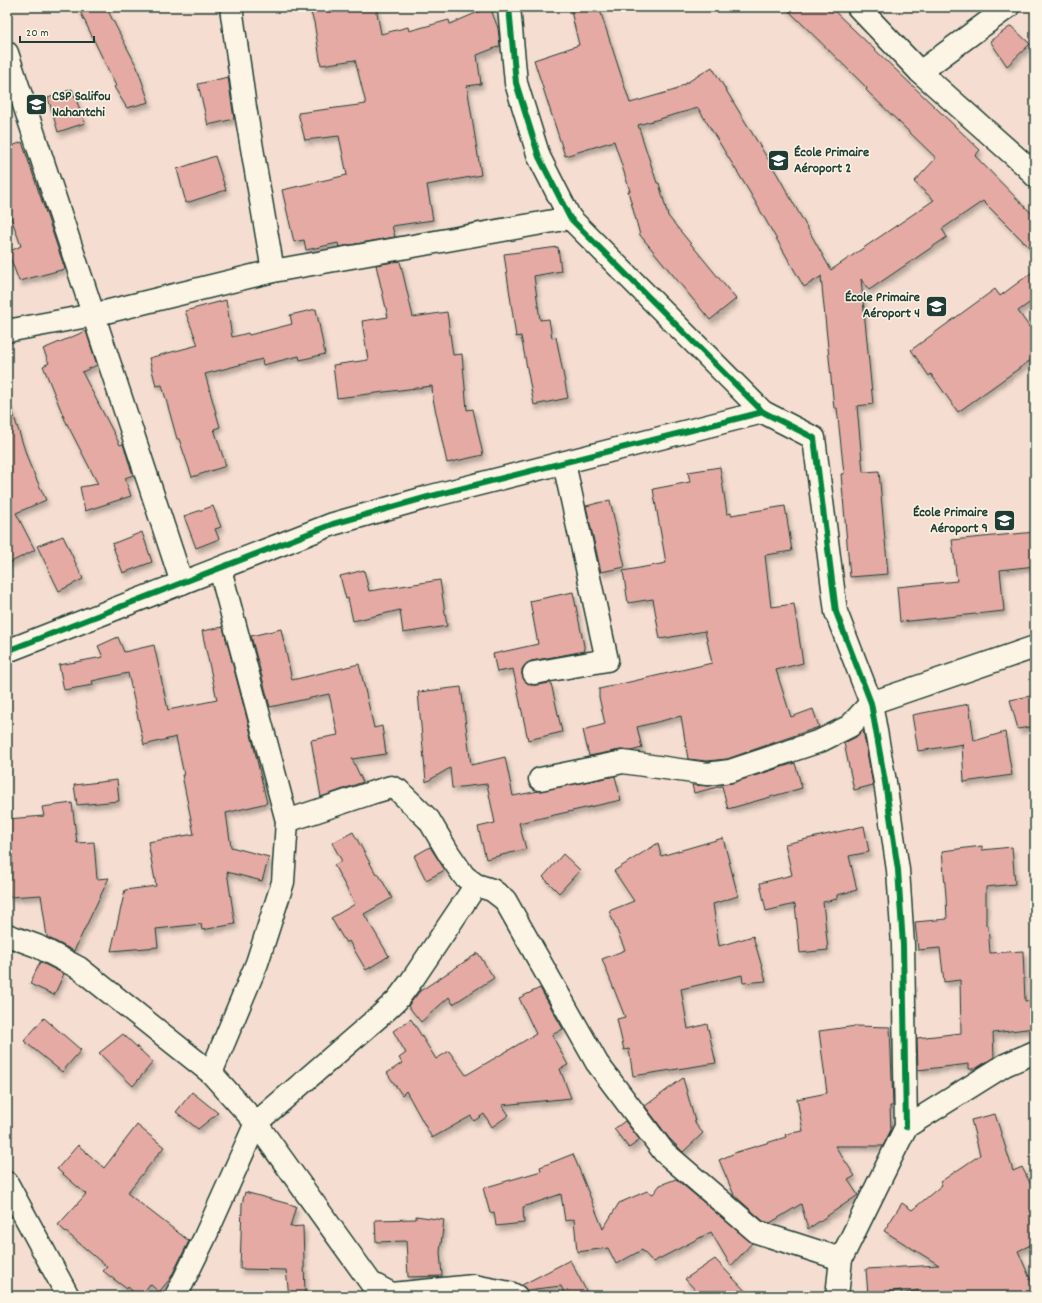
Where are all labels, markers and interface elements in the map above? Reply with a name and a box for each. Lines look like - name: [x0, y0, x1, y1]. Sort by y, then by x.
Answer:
- scale bar: [20, 18, 94, 44]
- text: 20 m: [26, 25, 49, 42]
- place label: CSP Salifou Nahantchi: [52, 87, 110, 123]
- school or university icon: CSP Salifou Nahantchi: [24, 92, 50, 118]
- place label: École Primaire Aéroport 2: [794, 143, 869, 179]
- school or university icon: École Primaire Aéroport 2: [766, 148, 792, 174]
- place label: École Primaire Aéroport 4: [845, 288, 920, 324]
- school or university icon: École Primaire Aéroport 4: [923, 293, 949, 319]
- place label: École Primaire Aéroport 9: [913, 503, 988, 539]
- school or university icon: École Primaire Aéroport 9: [991, 508, 1017, 534]

